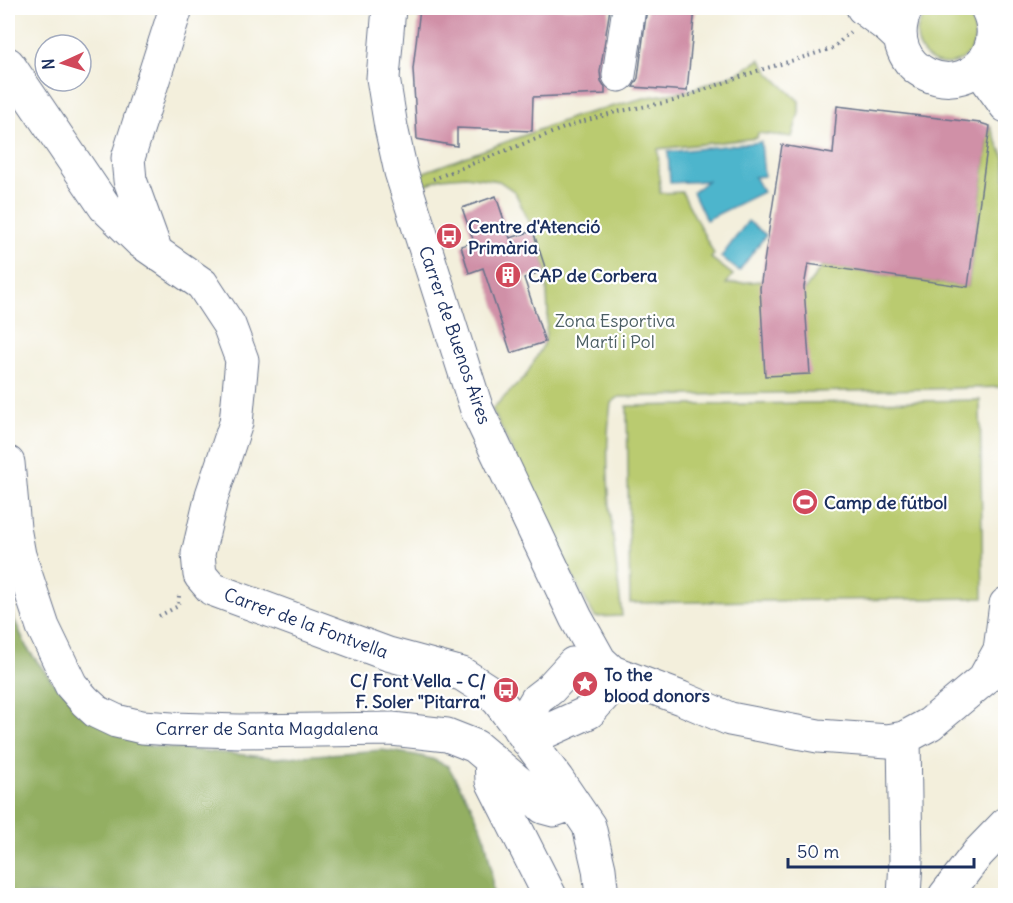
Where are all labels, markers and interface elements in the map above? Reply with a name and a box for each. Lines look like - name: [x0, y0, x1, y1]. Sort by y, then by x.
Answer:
- north arrow: [33, 33, 93, 93]
- text: N: [38, 58, 58, 70]
- place label: Centre d'Atenció Primària: [468, 215, 600, 259]
- bus stop icon: Centre d'Atenció Primària: [434, 221, 464, 251]
- street label: Carrer de Buenos Aires: [414, 243, 496, 427]
- building icon: CAP de Corbera: [493, 260, 523, 290]
- place label: CAP de Corbera: [528, 264, 657, 287]
- park label: Zona Esportiva Martí i Pol: [555, 309, 675, 353]
- sports icon: Camp de fútbol: [790, 487, 820, 517]
- place label: Camp de fútbol: [824, 491, 947, 514]
- street label: Carrer de la Fontvella: [221, 583, 391, 663]
- place label: To the blood donors: [604, 663, 710, 707]
- place label: C/ Font Vella - C/ F. Soler "Pitarra": [350, 669, 486, 713]
- place icon: To the blood donors: [570, 669, 600, 699]
- bus stop icon: C/ Font Vella - C/ F. Soler "Pitarra": [491, 675, 521, 705]
- street label: Carrer de Santa Magdalena: [155, 717, 379, 740]
- scale bar: [788, 831, 974, 869]
- text: 50 m: [797, 840, 839, 863]

